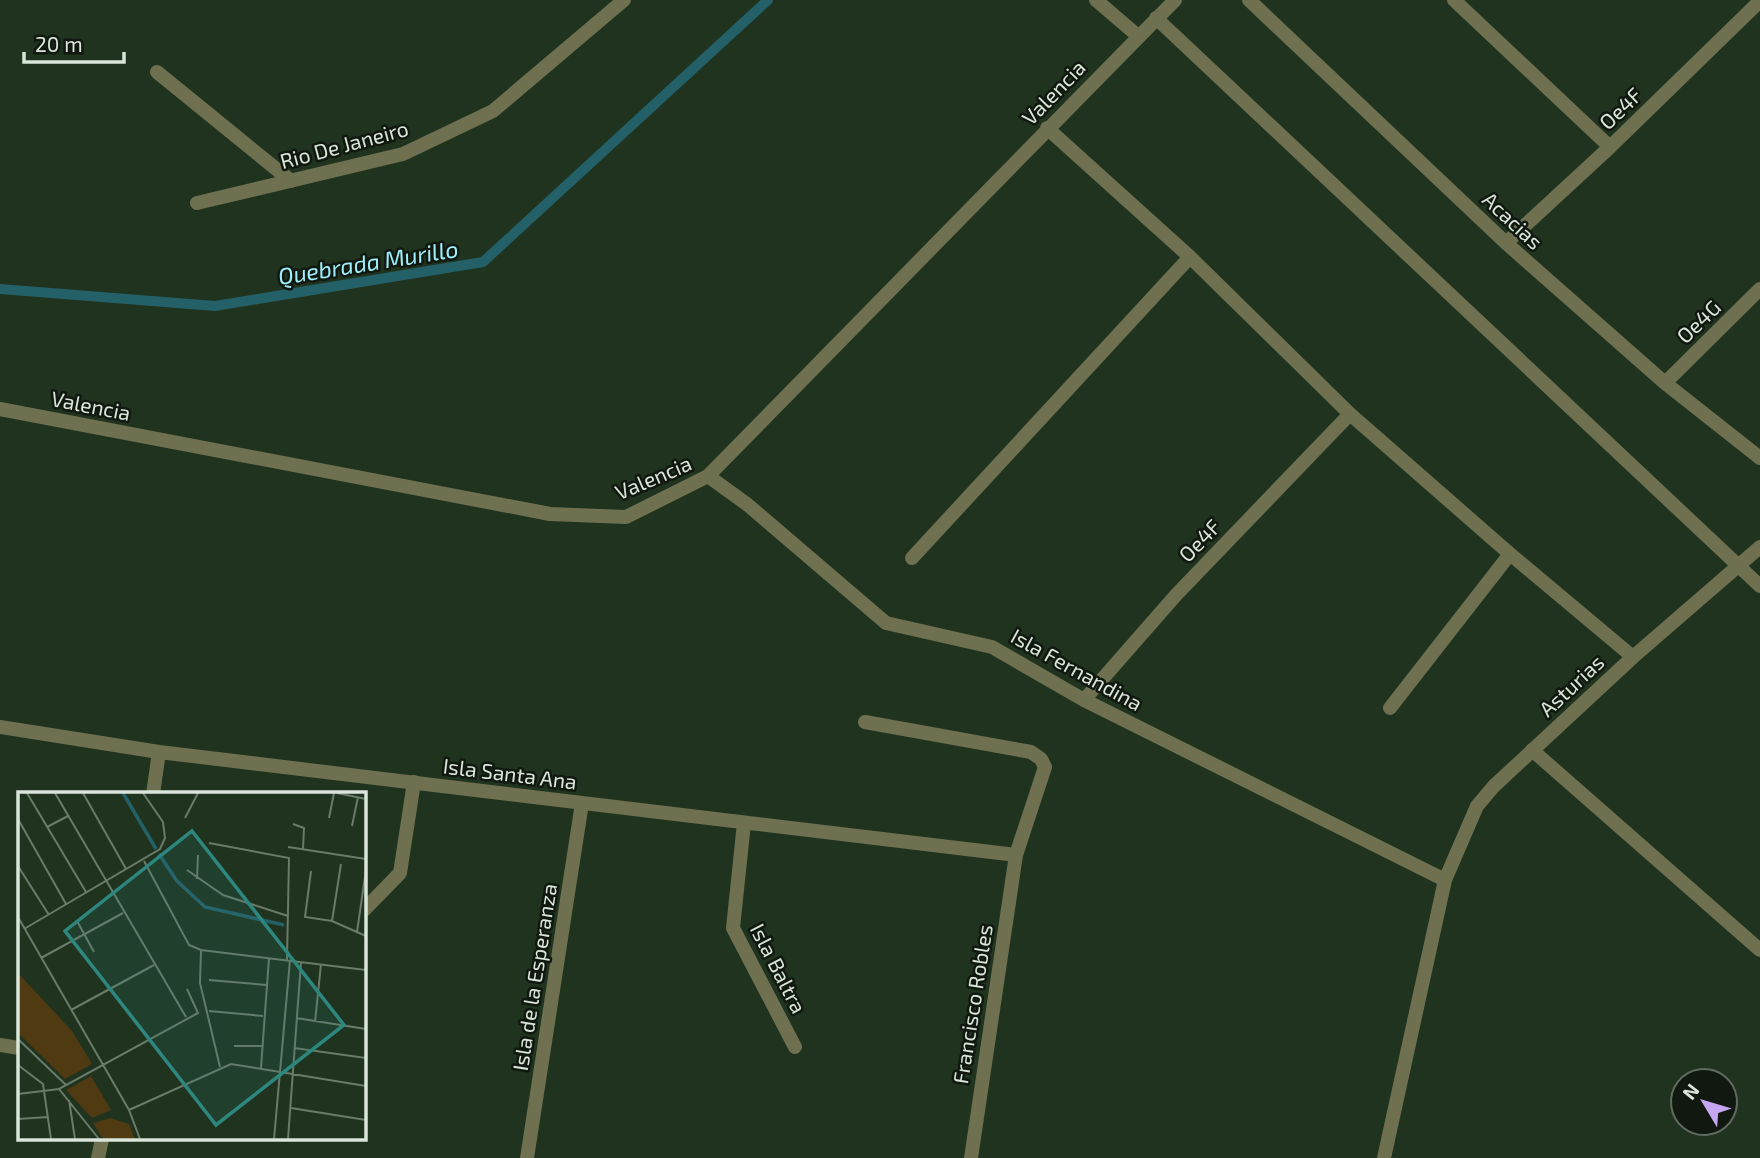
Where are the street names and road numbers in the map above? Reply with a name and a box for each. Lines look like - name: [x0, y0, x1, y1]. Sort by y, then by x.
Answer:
- street label: Valencia: [1016, 54, 1090, 130]
- street label: Oe4F: [1593, 82, 1647, 134]
- street label: Rio De Janeiro: [277, 115, 411, 173]
- street label: Acacias: [1478, 186, 1548, 254]
- street label: Oe4G: [1671, 294, 1725, 348]
- street label: Valencia: [49, 385, 133, 425]
- street label: Valencia: [611, 450, 695, 504]
- street label: Oe4F: [1173, 513, 1225, 567]
- street label: Isla Fernandina: [1007, 623, 1147, 715]
- street label: Asturias: [1533, 649, 1609, 721]
- street label: Isla Santa Ana: [442, 752, 578, 794]
- street label: Isla de la Esperanza: [507, 882, 561, 1072]
- street label: Isla Baltra: [746, 919, 812, 1017]
- street label: Francisco Robles: [947, 923, 997, 1085]

